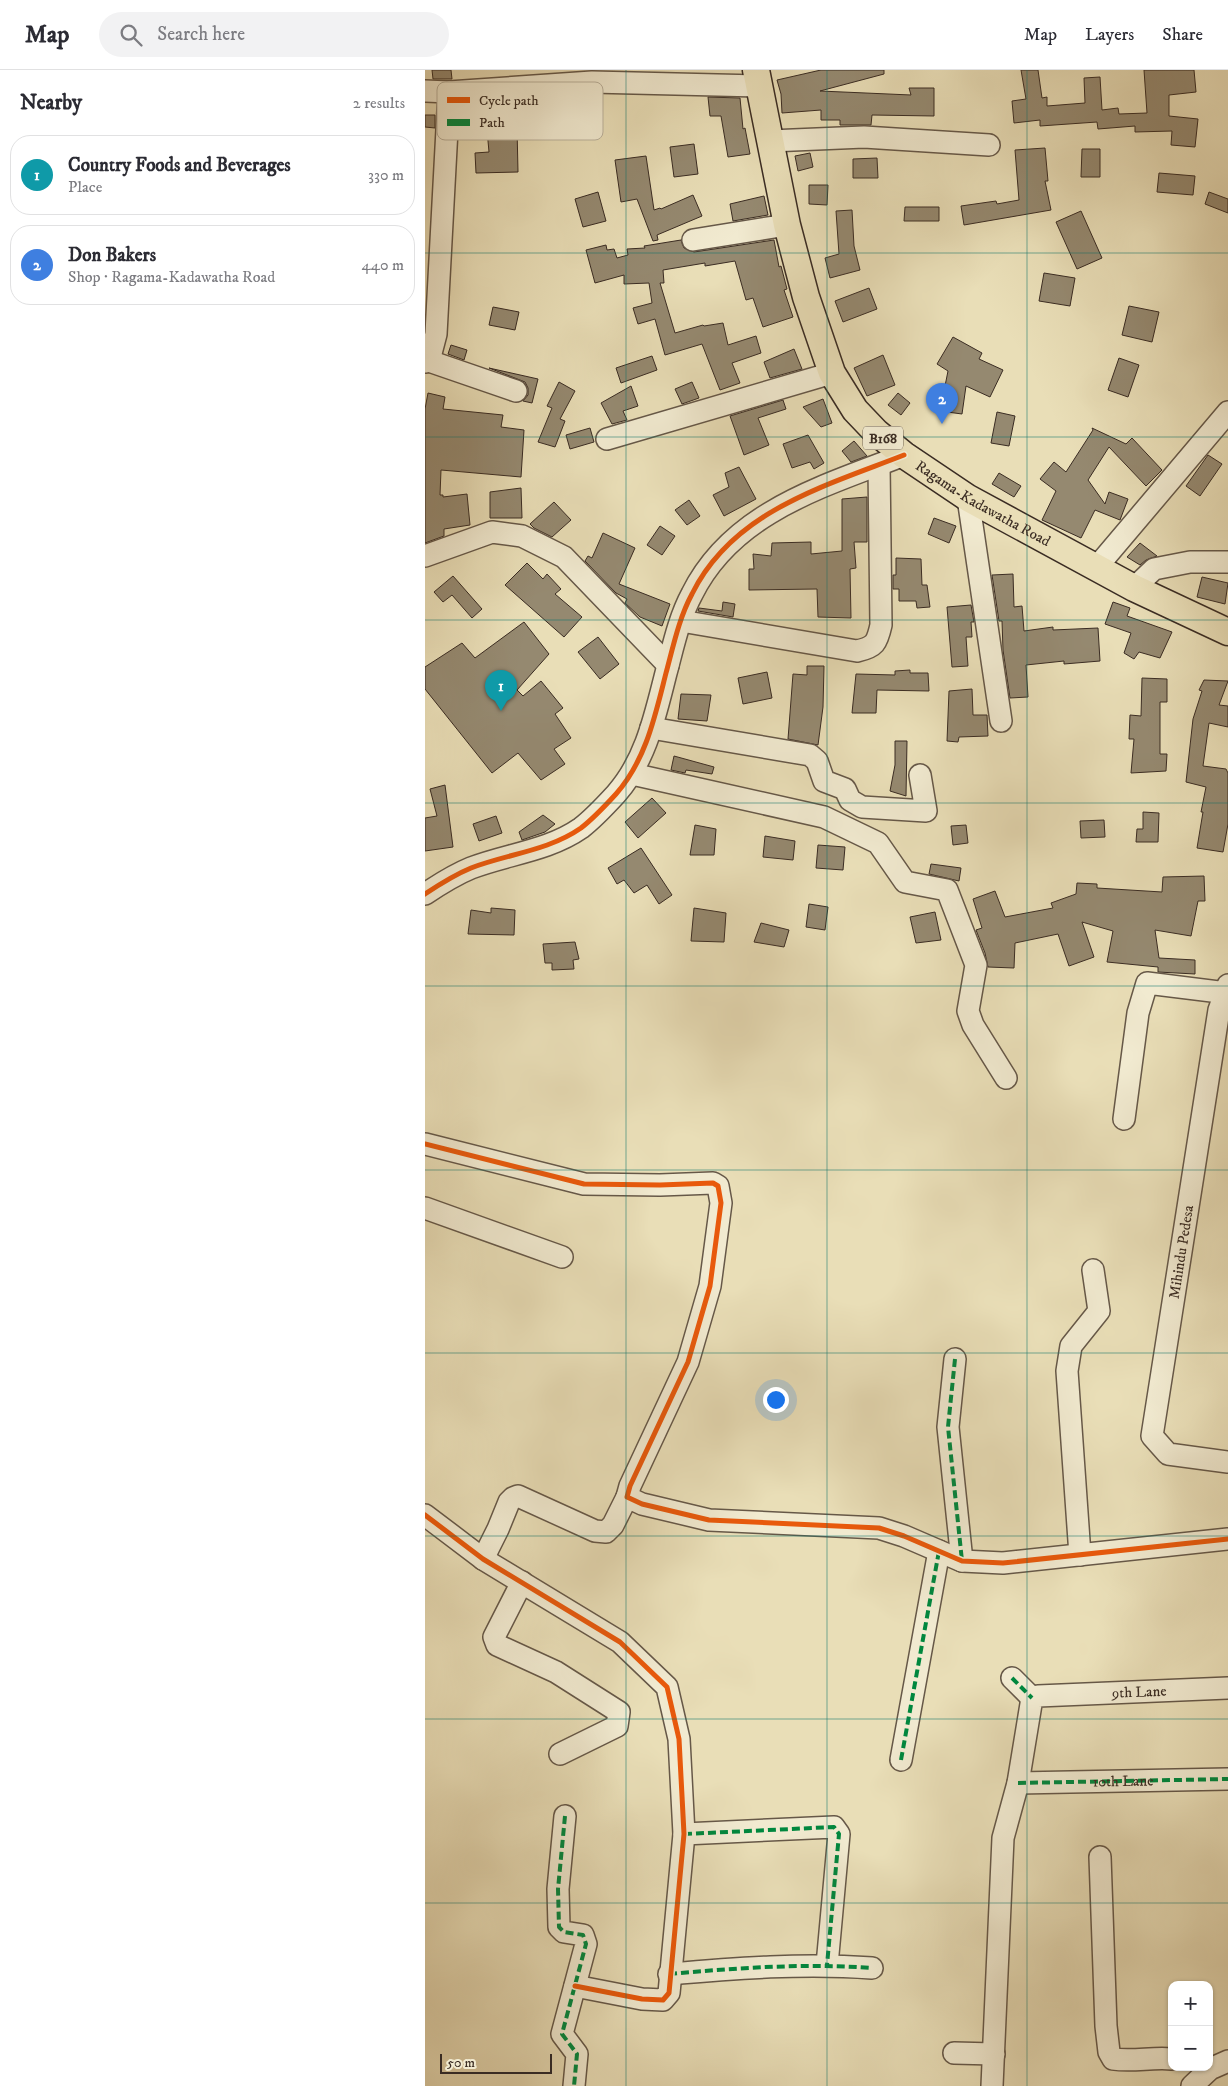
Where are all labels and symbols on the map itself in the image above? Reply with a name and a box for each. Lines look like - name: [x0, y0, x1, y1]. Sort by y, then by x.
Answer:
- legend: [437, 82, 603, 140]
- text: Cycle path: [479, 92, 539, 110]
- text: Path: [479, 114, 506, 132]
- pin: 2: [926, 383, 958, 424]
- road number: B168: [863, 426, 903, 449]
- street label: Ragama-Kadawatha Road: [912, 456, 1054, 551]
- pin: 1: [485, 670, 517, 711]
- street label: Mihindu Pedesa: [1165, 1203, 1198, 1300]
- your location: [763, 1387, 789, 1413]
- street label: 9th Lane: [1111, 1682, 1167, 1703]
- street label: 10th Lane: [1093, 1771, 1153, 1792]
- scale bar: [440, 2051, 553, 2074]

